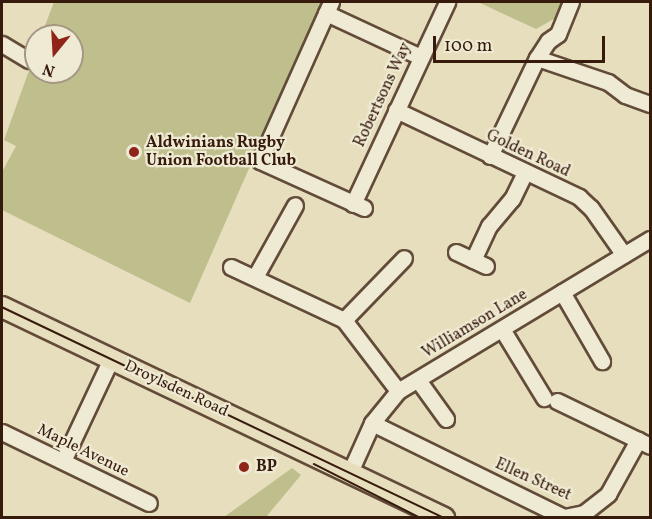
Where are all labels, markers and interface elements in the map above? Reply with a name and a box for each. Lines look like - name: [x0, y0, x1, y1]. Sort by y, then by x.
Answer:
- north arrow: [24, 24, 84, 84]
- scale bar: [436, 24, 608, 62]
- text: 100 m: [444, 34, 493, 59]
- street label: Robertsons Way: [350, 39, 416, 151]
- text: N: [40, 57, 58, 81]
- street label: Golden Road: [483, 126, 573, 182]
- place label: Aldwinians Rugby Union Football Club: [146, 133, 296, 171]
- marker: Aldwinians Rugby Union Football Club: [127, 145, 141, 159]
- street label: Williamson Lane: [419, 285, 531, 363]
- street label: Droylsden Road: [121, 357, 231, 421]
- street label: Maple Avenue: [34, 421, 132, 481]
- street label: Ellen Street: [492, 455, 574, 505]
- place label: BP: [256, 457, 277, 477]
- marker: BP: [237, 460, 251, 474]

